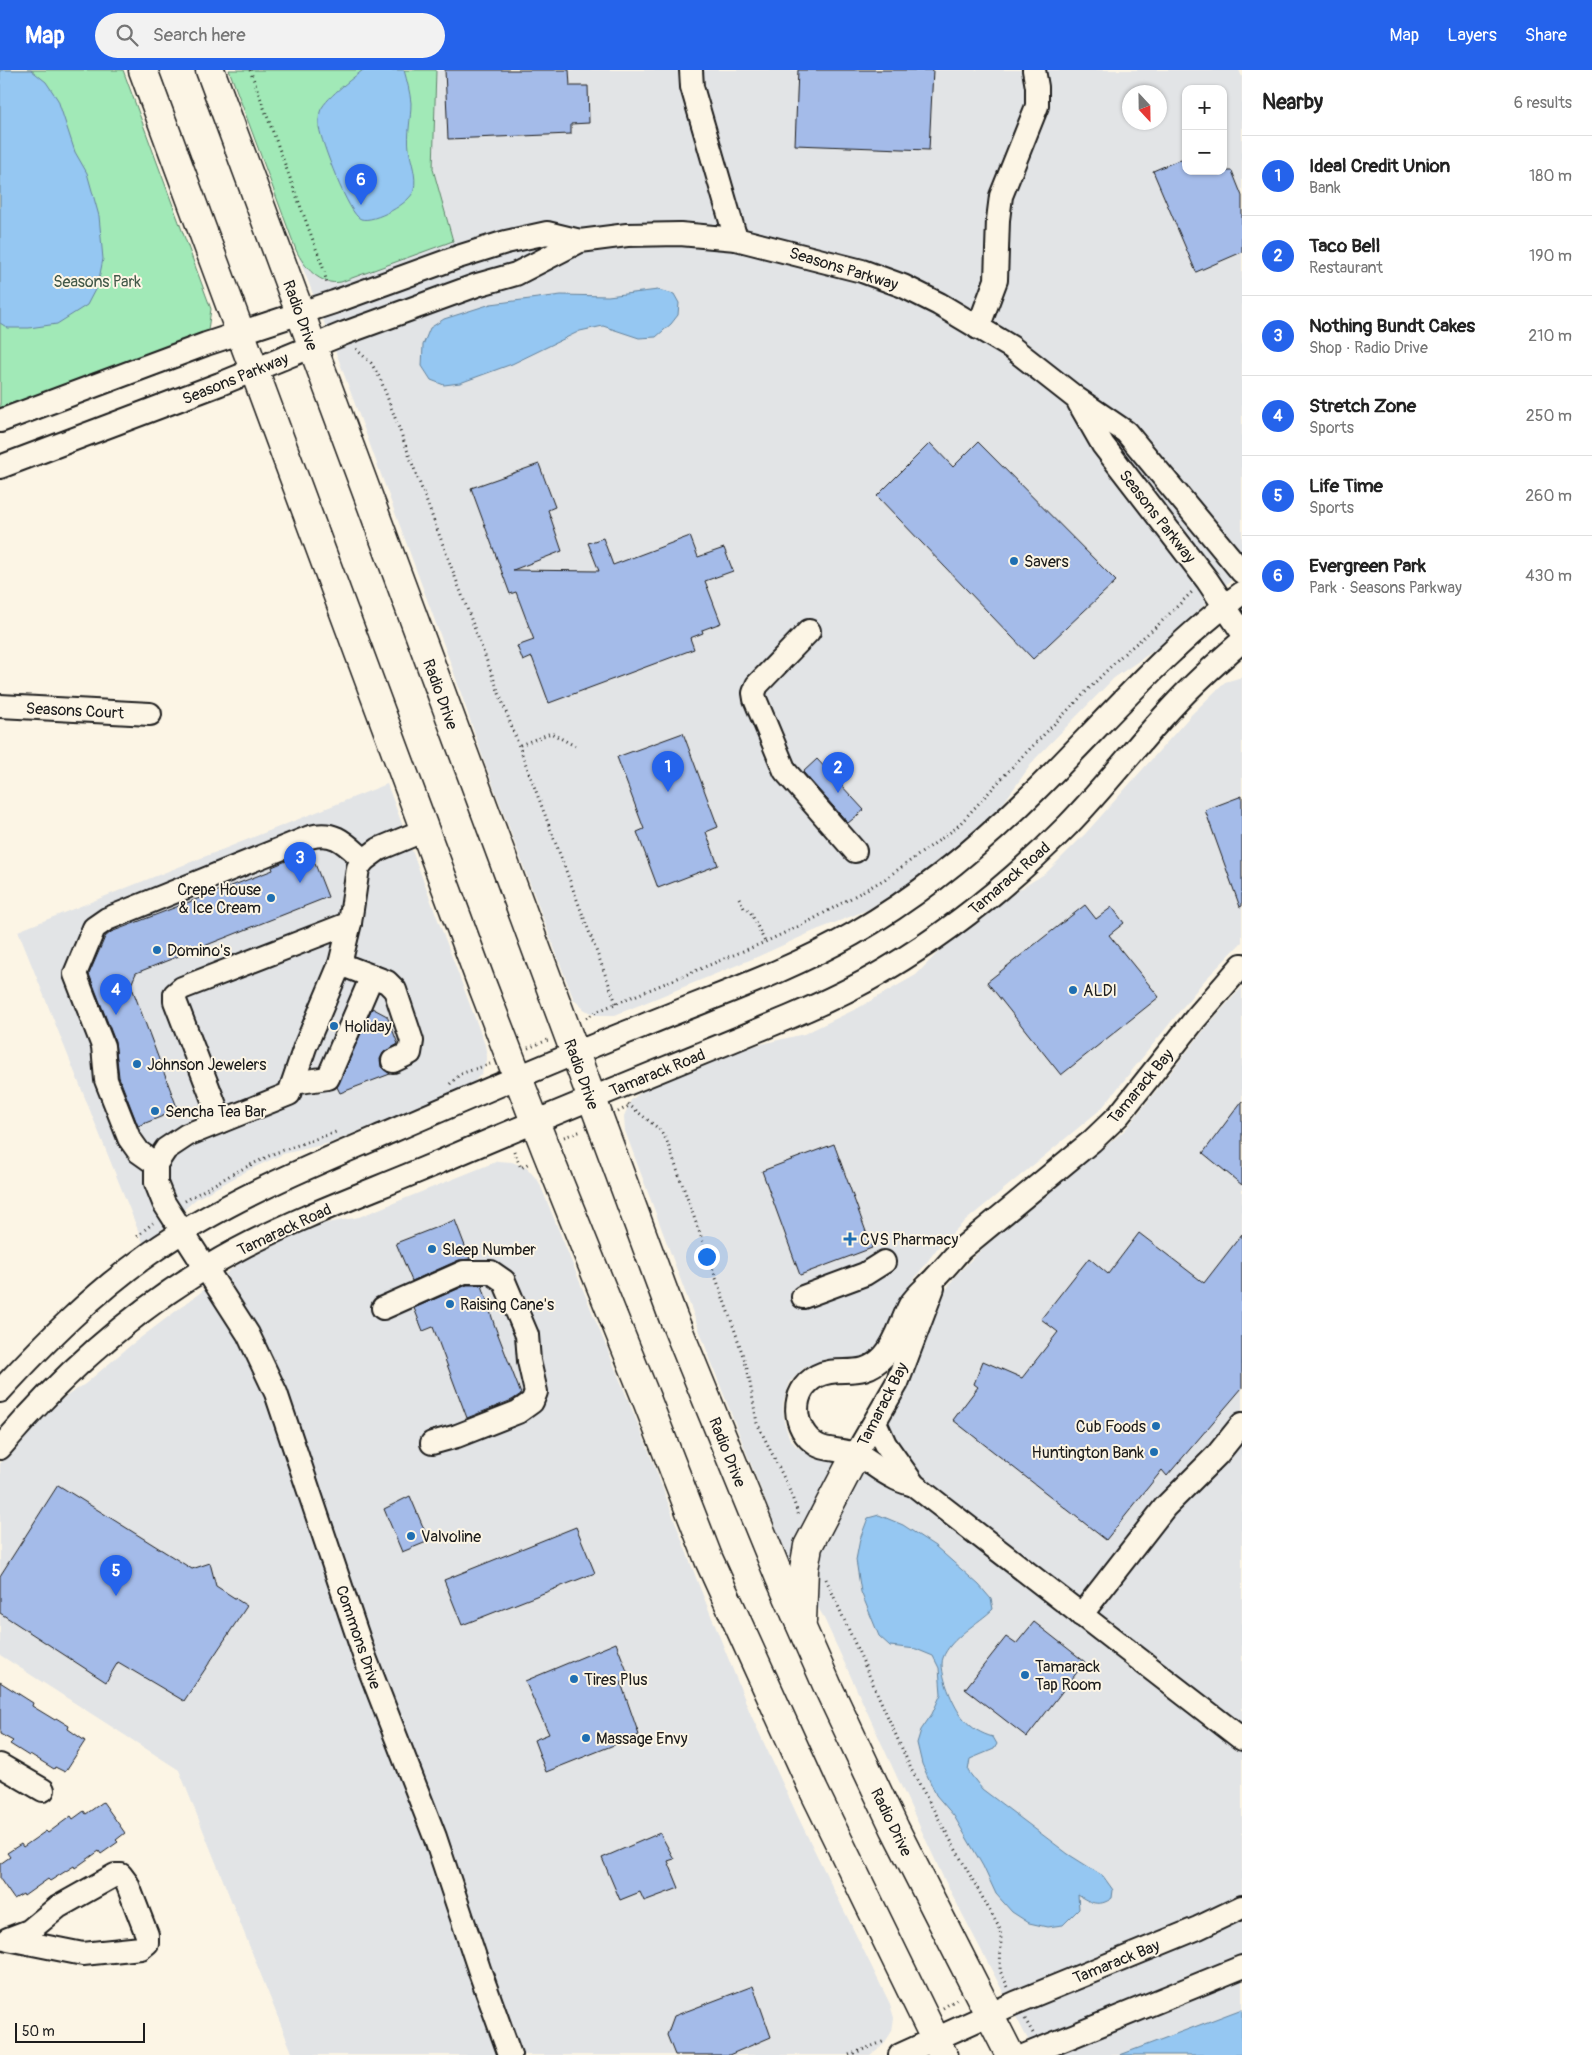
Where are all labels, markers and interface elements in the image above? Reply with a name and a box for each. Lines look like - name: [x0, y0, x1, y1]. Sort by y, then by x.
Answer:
- search box: [95, 13, 445, 58]
- text: Map: [25, 21, 65, 50]
- icon: search: [113, 21, 141, 49]
- text: Search here: [153, 23, 246, 47]
- text: Map: [1390, 24, 1419, 47]
- text: Layers: [1447, 24, 1497, 47]
- text: Share: [1525, 24, 1567, 47]
- north arrow: [1122, 85, 1167, 130]
- map controls: [1182, 85, 1227, 175]
- button: +: [1182, 85, 1227, 130]
- text: Nearby: [1262, 89, 1323, 116]
- text: 6 results: [1514, 93, 1572, 113]
- button: −: [1182, 130, 1227, 175]
- text: Ideal Credit Union: [1309, 154, 1450, 178]
- pin: 6: [345, 164, 377, 205]
- text: 1: [1275, 166, 1281, 186]
- text: 180 m: [1529, 166, 1572, 186]
- text: Bank: [1309, 178, 1341, 198]
- text: Taco Bell: [1309, 234, 1380, 258]
- street label: Seasons Parkway: [787, 243, 901, 295]
- text: 2: [1274, 246, 1282, 266]
- text: 190 m: [1529, 246, 1572, 266]
- text: Restaurant: [1309, 258, 1383, 278]
- park label: Seasons Park: [53, 272, 141, 292]
- street label: Radio Drive: [278, 277, 322, 353]
- text: Nothing Bundt Cakes: [1309, 314, 1475, 338]
- text: 3: [1274, 326, 1282, 346]
- text: 210 m: [1528, 326, 1572, 346]
- text: Shop · Radio Drive: [1309, 338, 1428, 358]
- street label: Seasons Parkway: [179, 348, 292, 409]
- text: Stretch Zone: [1309, 394, 1416, 418]
- text: 4: [1273, 406, 1283, 426]
- text: 250 m: [1526, 406, 1572, 426]
- text: Sports: [1309, 418, 1354, 438]
- street label: Seasons Parkway: [1115, 466, 1200, 567]
- text: Life Time: [1309, 474, 1383, 498]
- text: 5: [1274, 486, 1282, 506]
- text: 260 m: [1525, 486, 1572, 506]
- text: Sports: [1309, 498, 1354, 518]
- place label: Savers: [1024, 552, 1069, 572]
- text: Evergreen Park: [1309, 554, 1426, 578]
- marker: Savers: [1008, 555, 1020, 567]
- text: 6: [1273, 566, 1283, 586]
- text: 430 m: [1525, 566, 1572, 586]
- text: Park · Seasons Parkway: [1309, 578, 1462, 598]
- street label: Radio Drive: [418, 656, 462, 732]
- street label: Seasons Court: [25, 698, 125, 724]
- pin: 1: [652, 751, 684, 792]
- pin: 2: [822, 752, 854, 793]
- street label: Tamarack Road: [965, 838, 1055, 920]
- pin: 3: [284, 842, 316, 883]
- place label: Crepe House & Ice Cream: [177, 880, 261, 918]
- marker: Crepe House & Ice Cream: [265, 892, 277, 904]
- place label: Domino's: [167, 941, 230, 961]
- marker: Domino's: [151, 944, 163, 956]
- pin: 4: [100, 974, 132, 1015]
- place label: ALDI: [1083, 981, 1117, 1001]
- marker: ALDI: [1067, 984, 1079, 996]
- place label: Holiday: [344, 1017, 392, 1037]
- marker: Holiday: [328, 1020, 340, 1032]
- street label: Radio Drive: [559, 1036, 603, 1112]
- street label: Tamarack Road: [607, 1045, 708, 1101]
- street label: Tamarack Bay: [1104, 1045, 1178, 1128]
- place label: Johnson Jewelers: [147, 1055, 266, 1075]
- marker: Johnson Jewelers: [131, 1058, 143, 1070]
- place label: Sencha Tea Bar: [165, 1102, 267, 1122]
- marker: Sencha Tea Bar: [149, 1105, 161, 1117]
- street label: Tamarack Road: [234, 1199, 335, 1260]
- place label: CVS Pharmacy: [860, 1230, 959, 1250]
- marker: CVS Pharmacy: [844, 1233, 856, 1245]
- place label: Sleep Number: [442, 1240, 536, 1260]
- marker: Sleep Number: [426, 1243, 438, 1255]
- your location: [694, 1244, 720, 1270]
- place label: Raising Cane's: [460, 1295, 554, 1315]
- marker: Raising Cane's: [444, 1298, 456, 1310]
- street label: Tamarack Bay: [853, 1359, 913, 1450]
- street label: Radio Drive: [704, 1414, 750, 1490]
- place label: Cub Foods: [1076, 1417, 1146, 1437]
- marker: Cub Foods: [1150, 1420, 1162, 1432]
- place label: Huntington Bank: [1032, 1443, 1144, 1463]
- marker: Huntington Bank: [1148, 1446, 1160, 1458]
- place label: Valvoline: [421, 1527, 481, 1547]
- marker: Valvoline: [405, 1530, 417, 1542]
- pin: 5: [100, 1555, 132, 1596]
- street label: Commons Drive: [331, 1583, 385, 1692]
- place label: Tamarack Tap Room: [1035, 1657, 1102, 1695]
- marker: Tamarack Tap Room: [1019, 1669, 1031, 1681]
- place label: Tires Plus: [584, 1670, 647, 1690]
- marker: Tires Plus: [568, 1673, 580, 1685]
- place label: Massage Envy: [596, 1729, 688, 1749]
- marker: Massage Envy: [580, 1732, 592, 1744]
- street label: Radio Drive: [866, 1785, 916, 1860]
- street label: Tamarack Bay: [1070, 1935, 1163, 1988]
- scale bar: [15, 2020, 145, 2043]
- text: 50 m: [22, 2023, 55, 2040]

